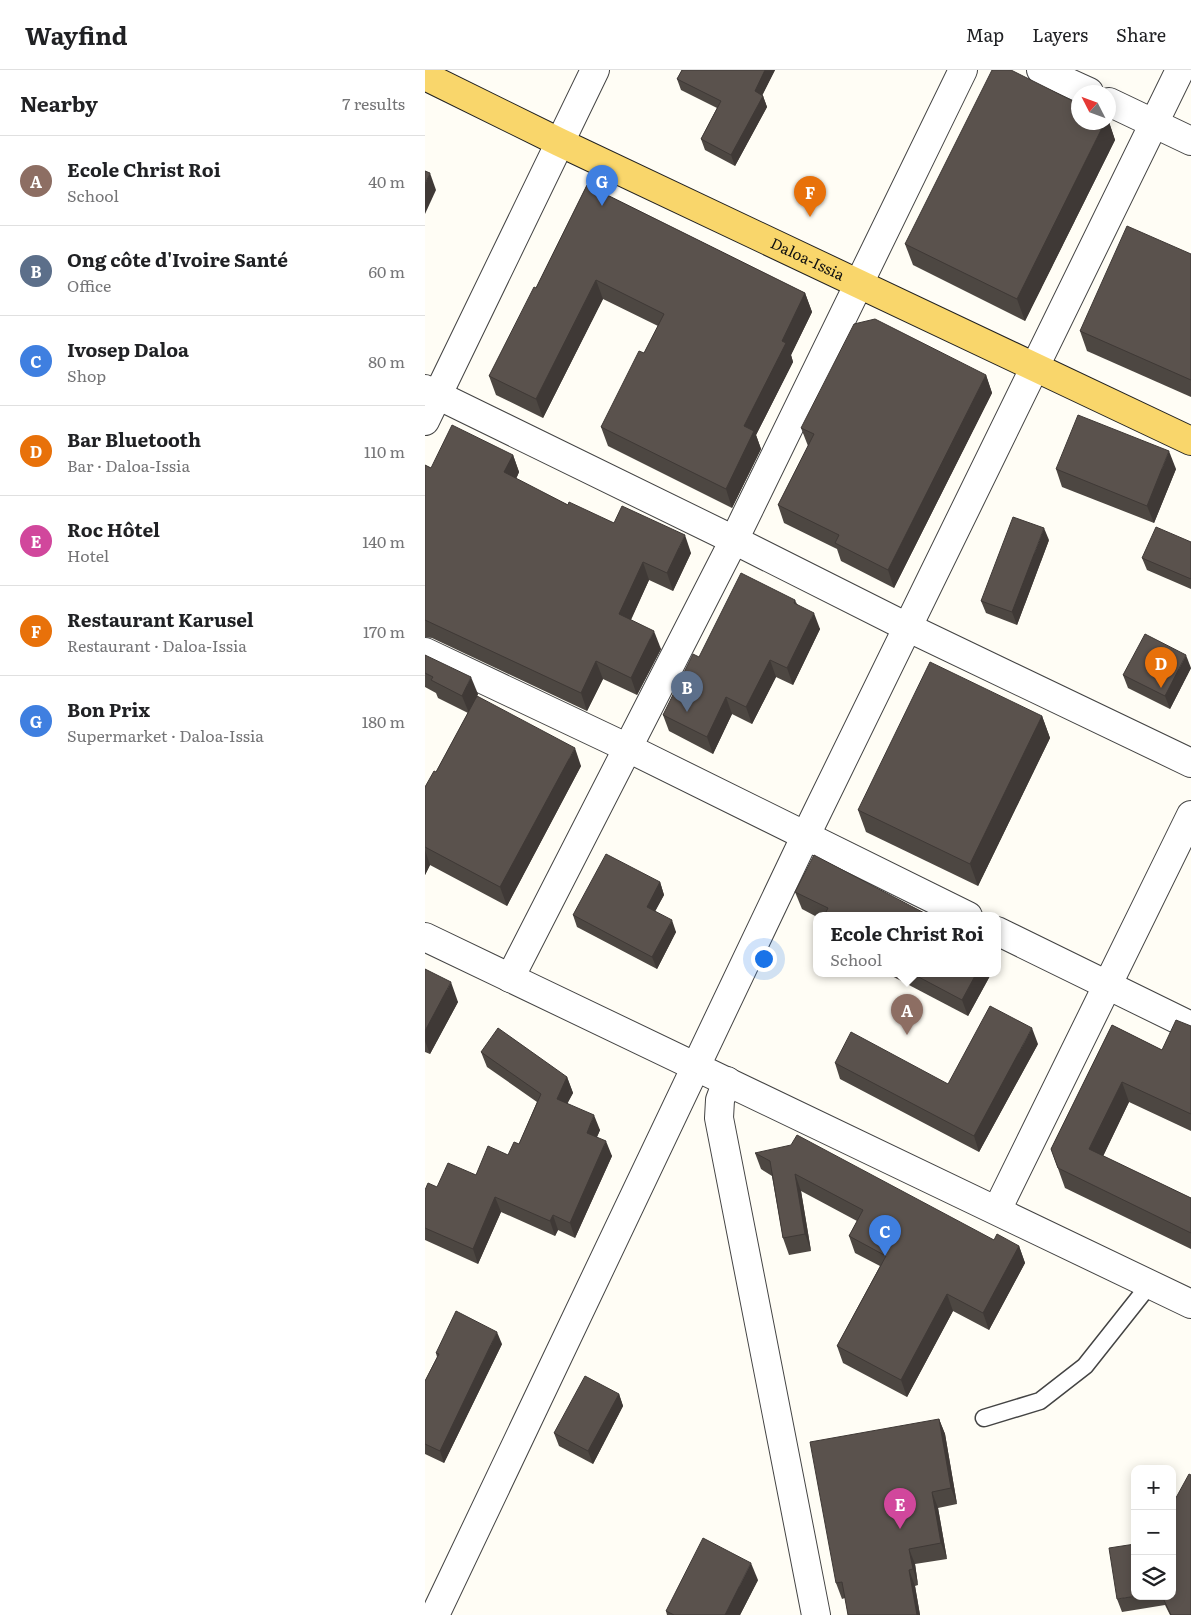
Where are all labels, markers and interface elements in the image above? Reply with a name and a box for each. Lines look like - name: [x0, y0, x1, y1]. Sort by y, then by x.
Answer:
- text: Wayfind: [25, 17, 128, 52]
- text: Map: [966, 21, 1004, 48]
- text: Layers: [1032, 21, 1088, 48]
- text: Share: [1116, 21, 1166, 48]
- north arrow: [1071, 85, 1116, 130]
- text: Nearby: [20, 87, 98, 118]
- text: 7 results: [342, 91, 405, 115]
- text: Ecole Christ Roi: [67, 155, 221, 183]
- pin: G: [586, 165, 618, 206]
- text: A: [30, 169, 42, 193]
- text: 40 m: [368, 169, 405, 193]
- pin: F: [794, 176, 826, 217]
- text: School: [67, 183, 119, 207]
- street label: Daloa-Issia: [767, 231, 850, 286]
- text: Ong côte d'Ivoire Santé: [67, 245, 288, 273]
- text: B: [30, 259, 42, 283]
- text: 60 m: [368, 259, 405, 283]
- text: Office: [67, 273, 111, 297]
- text: Ivosep Daloa: [67, 335, 189, 363]
- text: C: [30, 349, 42, 373]
- text: 80 m: [368, 349, 405, 373]
- text: Shop: [67, 363, 106, 387]
- text: Bar Bluetooth: [67, 425, 201, 453]
- text: D: [30, 439, 42, 463]
- text: 110 m: [364, 439, 405, 463]
- text: Bar · Daloa-Issia: [67, 453, 190, 477]
- text: Roc Hôtel: [67, 515, 160, 543]
- text: E: [31, 529, 41, 553]
- text: 140 m: [362, 529, 405, 553]
- text: Hotel: [67, 543, 109, 567]
- text: Restaurant Karusel: [67, 605, 254, 633]
- text: F: [31, 619, 41, 643]
- text: 170 m: [363, 619, 405, 643]
- text: Restaurant · Daloa-Issia: [67, 633, 247, 657]
- pin: D: [1145, 647, 1177, 688]
- pin: B: [671, 671, 703, 712]
- text: Bon Prix: [67, 695, 150, 723]
- text: G: [30, 709, 42, 733]
- text: 180 m: [362, 709, 405, 733]
- text: Supermarket · Daloa-Issia: [67, 723, 264, 747]
- popup: [813, 912, 1001, 977]
- text: Ecole Christ Roi: [830, 919, 984, 947]
- your location: [751, 946, 777, 972]
- text: School: [830, 947, 882, 971]
- pin: A: [891, 994, 923, 1035]
- pin: C: [869, 1215, 901, 1256]
- map controls: [1131, 1465, 1176, 1600]
- button: +: [1131, 1465, 1176, 1510]
- pin: E: [884, 1488, 916, 1529]
- button: −: [1131, 1510, 1176, 1555]
- button: layers: [1131, 1555, 1176, 1600]

